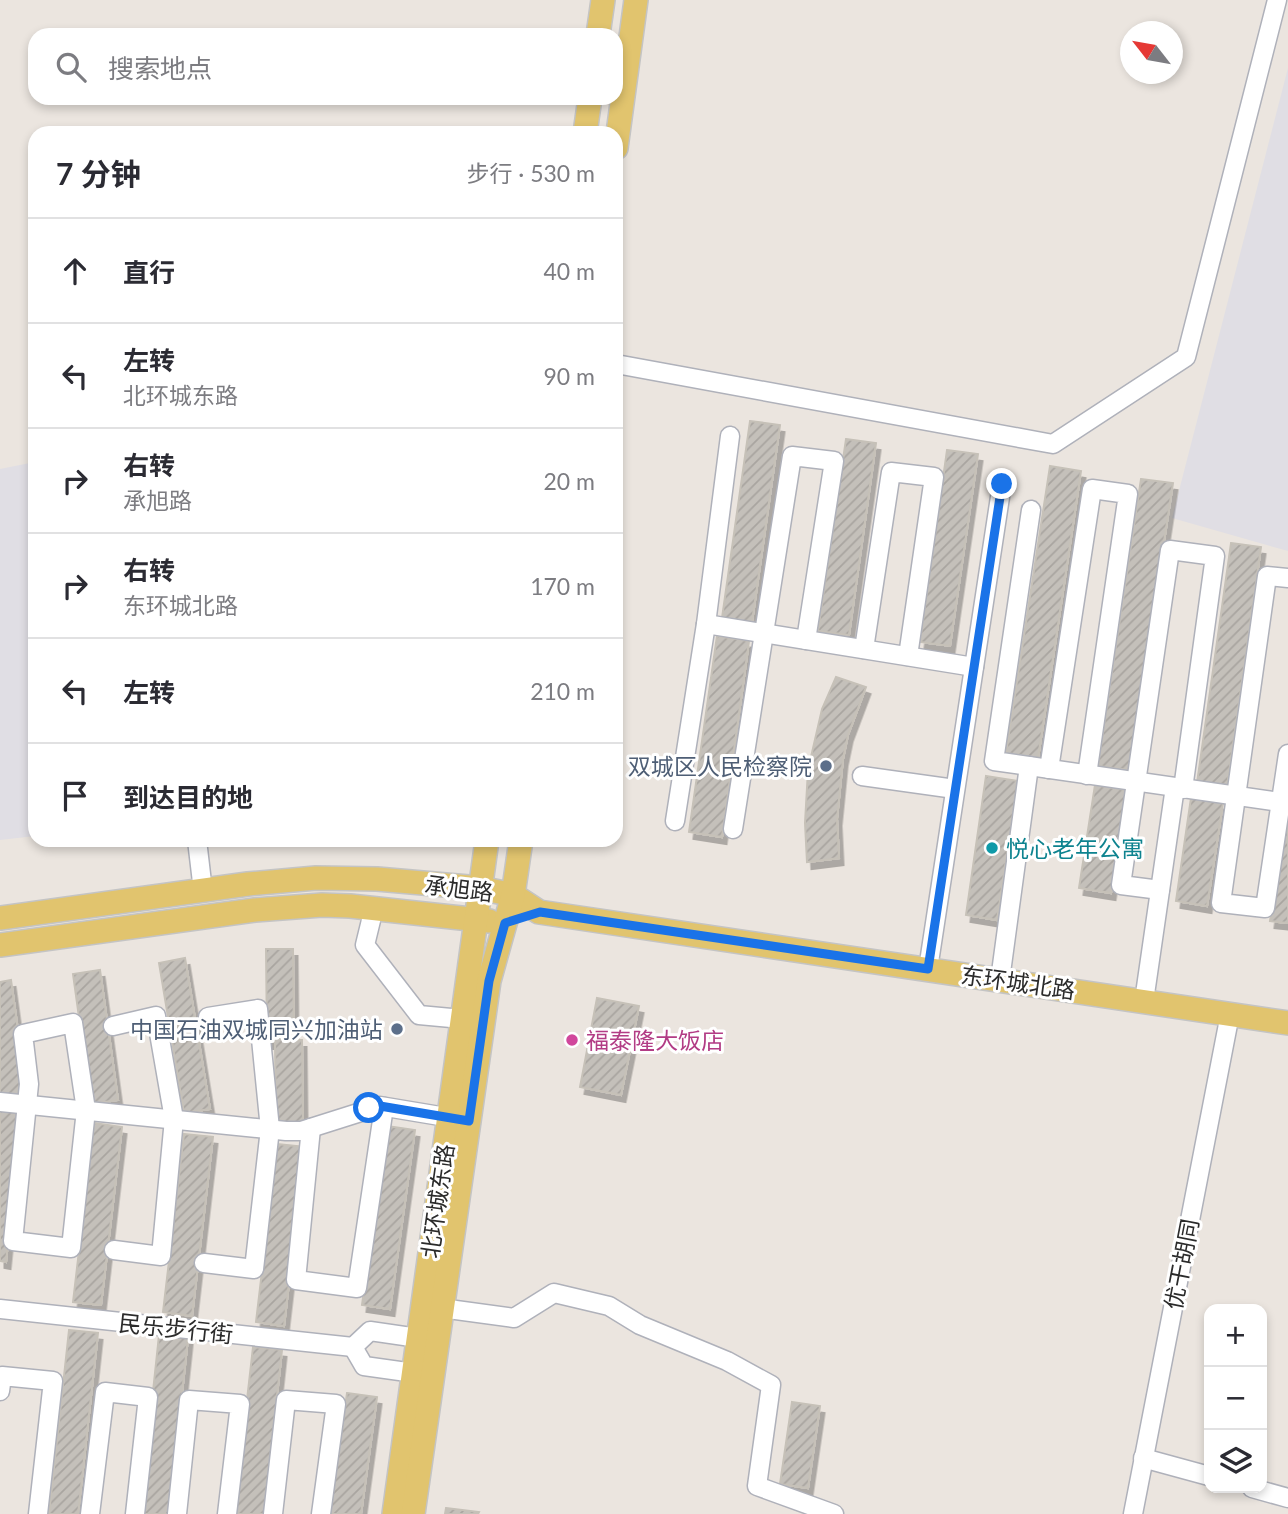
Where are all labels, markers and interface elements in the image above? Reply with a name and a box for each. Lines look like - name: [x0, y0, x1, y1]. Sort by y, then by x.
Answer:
- north arrow: [1120, 21, 1183, 84]
- search box: [28, 28, 623, 105]
- icon: search: [52, 48, 90, 86]
- text: 搜索地点: [108, 52, 212, 84]
- text: 7 分钟: [56, 155, 141, 191]
- text: 步行 · 530 m: [466, 159, 595, 187]
- icon: ahead: [56, 252, 94, 290]
- text: 直行: [123, 256, 175, 288]
- text: 40 m: [544, 257, 595, 285]
- text: 左转: [123, 344, 175, 376]
- icon: left: [56, 357, 94, 395]
- text: 90 m: [544, 362, 595, 390]
- text: 北环城东路: [123, 381, 238, 409]
- text: 右转: [123, 449, 175, 481]
- icon: right: [56, 462, 94, 500]
- text: 20 m: [544, 467, 595, 495]
- route end: [986, 468, 1017, 499]
- text: 承旭路: [123, 486, 192, 514]
- text: 右转: [123, 554, 175, 586]
- icon: right: [56, 567, 94, 605]
- text: 170 m: [530, 572, 595, 600]
- text: 东环城北路: [123, 591, 238, 619]
- icon: left: [56, 672, 94, 710]
- text: 左转: [123, 676, 175, 708]
- text: 210 m: [530, 677, 595, 705]
- place label: 双城区人民检察院: [628, 752, 812, 780]
- marker: 双城区人民检察院: [818, 758, 834, 774]
- icon: arrive: [56, 777, 94, 815]
- text: 到达目的地: [123, 781, 253, 813]
- place label: 悦心老年公寓: [1006, 834, 1144, 862]
- marker: 悦心老年公寓: [984, 840, 1000, 856]
- street label: 承旭路: [423, 870, 495, 906]
- street label: 东环城北路: [959, 960, 1077, 1004]
- place label: 中国石油双城同兴加油站: [130, 1015, 383, 1043]
- marker: 中国石油双城同兴加油站: [389, 1021, 405, 1037]
- place label: 福泰隆大饭店: [586, 1026, 724, 1054]
- marker: 福泰隆大饭店: [564, 1032, 580, 1048]
- route start: [353, 1092, 384, 1123]
- street label: 北环城东路: [415, 1142, 459, 1260]
- street label: 优干胡同: [1158, 1216, 1204, 1312]
- map controls: [1204, 1304, 1267, 1493]
- button: +: [1204, 1304, 1267, 1367]
- street label: 民乐步行街: [117, 1308, 235, 1348]
- button: −: [1204, 1367, 1267, 1430]
- button: layers: [1204, 1430, 1267, 1493]

